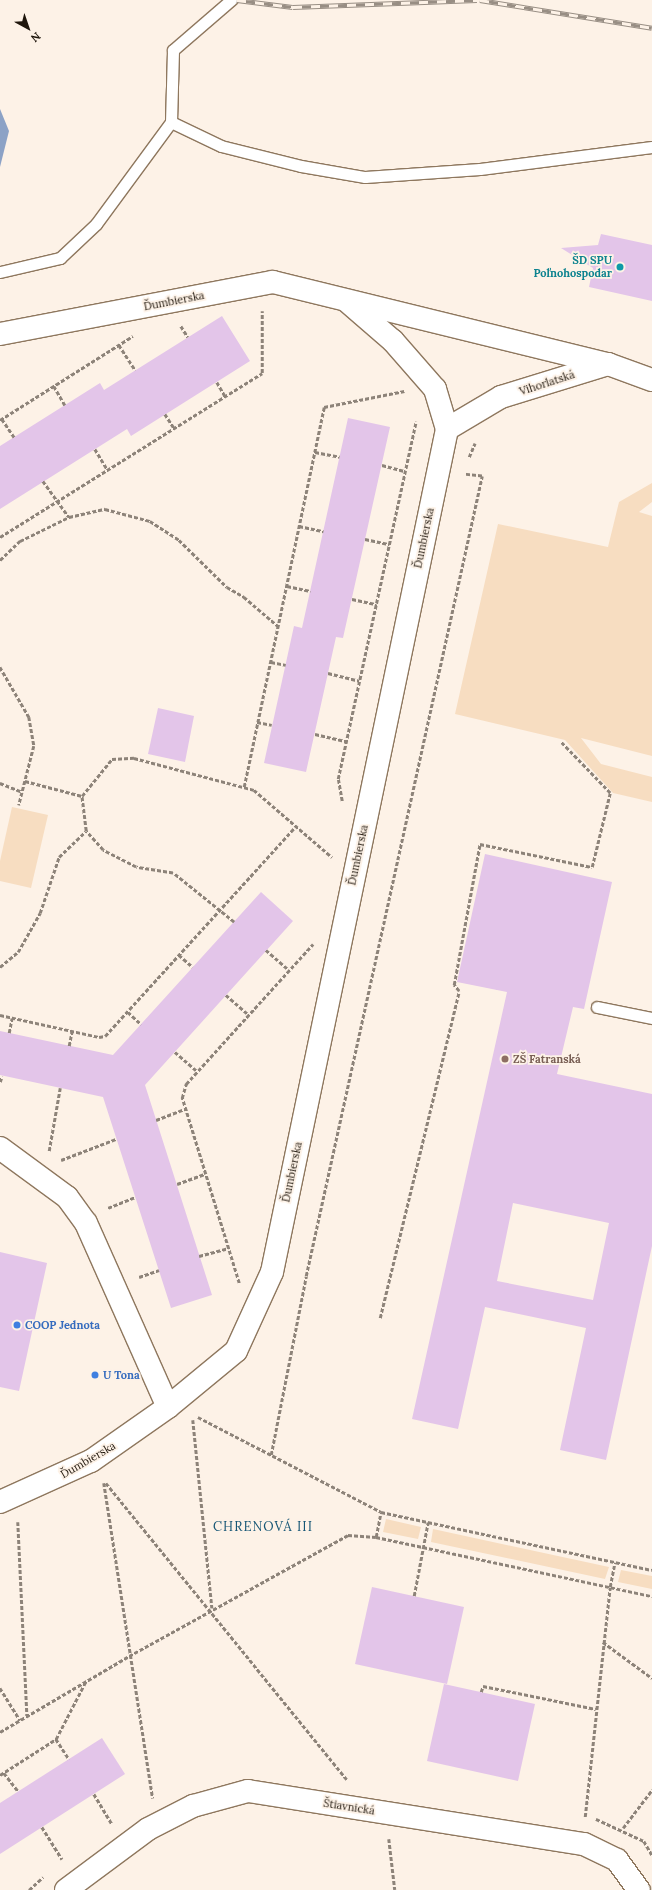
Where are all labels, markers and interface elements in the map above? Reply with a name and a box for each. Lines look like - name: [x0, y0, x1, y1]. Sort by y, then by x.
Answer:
- north arrow: [8, 8, 48, 48]
- text: N: [28, 29, 43, 45]
- place label: ŠD SPU Poľnohospodar: [534, 254, 612, 280]
- marker: ŠD SPU Poľnohospodar: [615, 262, 625, 272]
- street label: Ďumbierska: [143, 289, 205, 313]
- street label: Vihorlatská: [518, 368, 576, 398]
- street label: Ďumbierska: [411, 507, 437, 569]
- street label: Ďumbierska: [345, 824, 371, 886]
- place label: ZŠ Fatranská: [513, 1052, 581, 1066]
- marker: ZŠ Fatranská: [500, 1054, 510, 1064]
- street label: Ďumbierska: [279, 1141, 305, 1203]
- place label: COOP Jednota: [25, 1318, 100, 1332]
- marker: COOP Jednota: [12, 1320, 22, 1330]
- place label: U Tona: [103, 1368, 140, 1382]
- marker: U Tona: [90, 1370, 100, 1380]
- street label: Ďumbierska: [58, 1439, 118, 1481]
- district label: CHRENOVÁ III: [213, 1519, 313, 1535]
- street label: Štiavnická: [322, 1796, 376, 1818]

